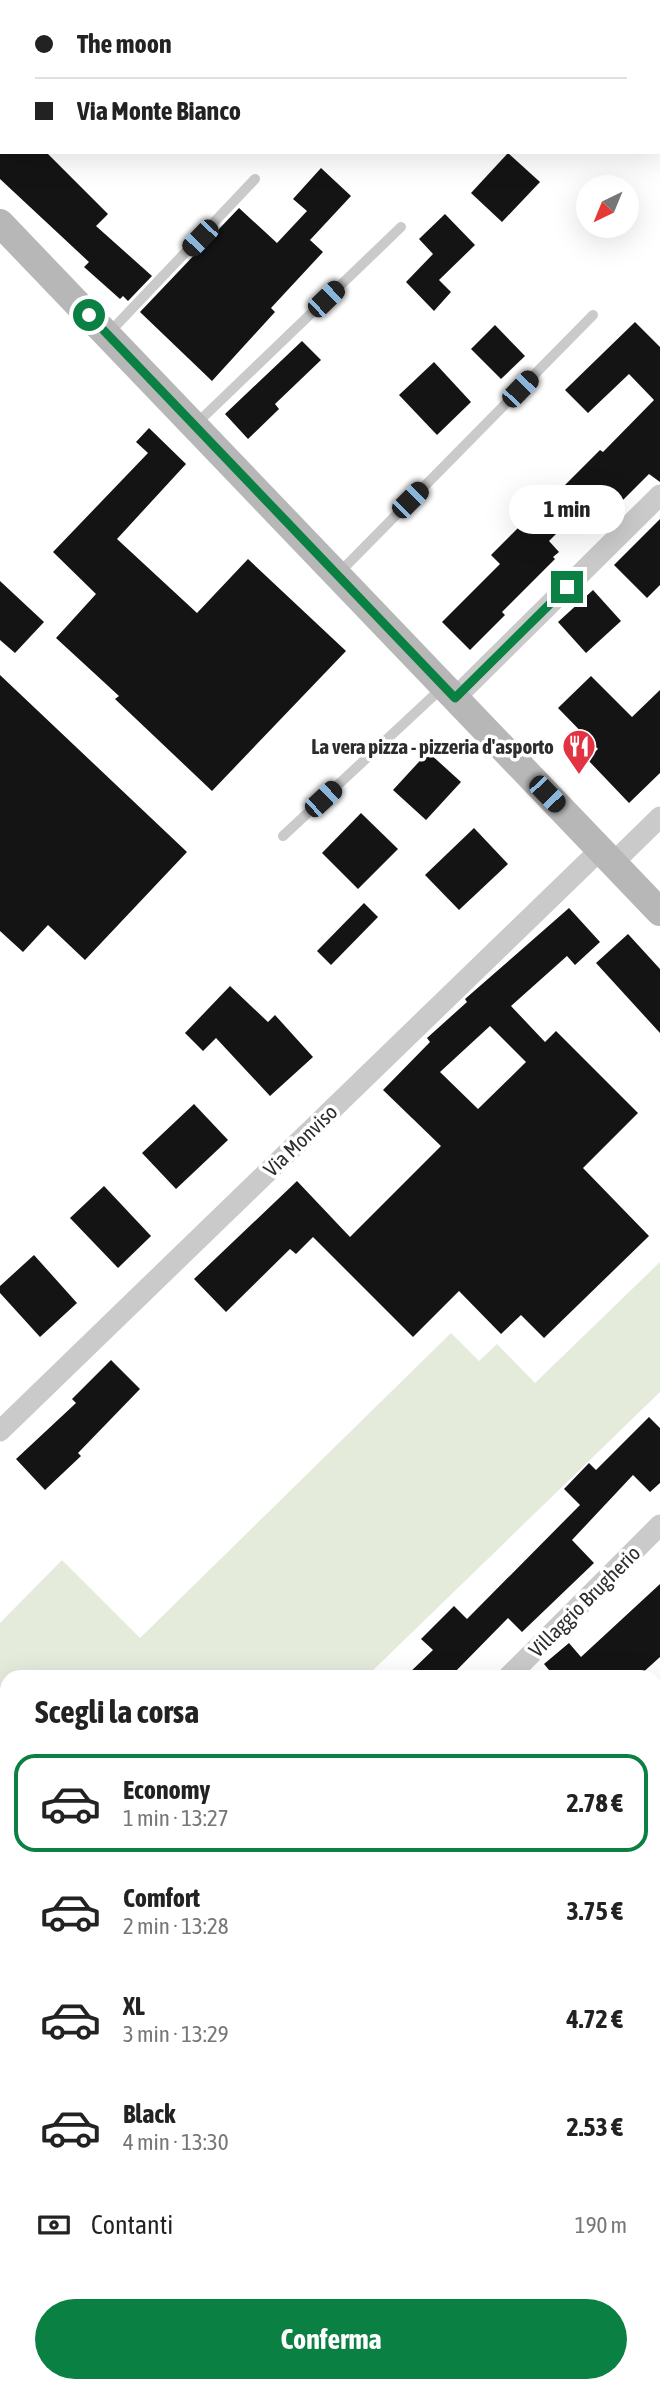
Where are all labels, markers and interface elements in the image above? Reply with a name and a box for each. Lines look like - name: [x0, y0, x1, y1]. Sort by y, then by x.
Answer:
- text: The moon: [77, 29, 172, 59]
- text: Via Monte Bianco: [77, 96, 241, 126]
- north arrow: [576, 175, 639, 238]
- map controls: [576, 175, 639, 238]
- car: [178, 216, 223, 260]
- car: [304, 277, 349, 321]
- route start: [73, 299, 105, 331]
- car: [498, 367, 543, 411]
- car: [388, 478, 433, 522]
- callout: 1 min: [509, 486, 625, 534]
- text: 1 min: [544, 496, 590, 522]
- route end: [551, 571, 583, 603]
- restaurant icon: La vera pizza - pizzeria d'asporto: [560, 727, 598, 776]
- place label: La vera pizza - pizzeria d'asporto: [311, 734, 554, 758]
- car: [525, 772, 570, 816]
- car: [301, 777, 346, 821]
- street label: Via Monviso: [258, 1099, 342, 1181]
- street label: Villaggio Brugherio: [523, 1540, 645, 1662]
- text: Scegli la corsa: [35, 1693, 199, 1730]
- icon: car: [39, 1772, 102, 1835]
- text: Economy: [123, 1775, 210, 1805]
- text: 2.78 €: [566, 1788, 623, 1818]
- text: 1 min · 13:27: [123, 1805, 229, 1831]
- icon: car: [39, 1880, 102, 1943]
- text: Comfort: [123, 1883, 200, 1913]
- text: 3.75 €: [566, 1896, 623, 1926]
- text: 2 min · 13:28: [123, 1913, 229, 1939]
- icon: car: [39, 1988, 102, 2051]
- text: XL: [123, 1991, 145, 2021]
- text: 4.72 €: [566, 2004, 623, 2034]
- text: 3 min · 13:29: [123, 2021, 229, 2047]
- icon: car: [39, 2096, 102, 2159]
- text: Black: [123, 2099, 175, 2129]
- text: 2.53 €: [566, 2112, 623, 2142]
- text: 4 min · 13:30: [123, 2129, 229, 2155]
- icon: cash: [35, 2206, 73, 2244]
- text: Contanti: [91, 2210, 173, 2240]
- text: 190 m: [575, 2212, 627, 2238]
- button: Conferma: [35, 2299, 627, 2379]

